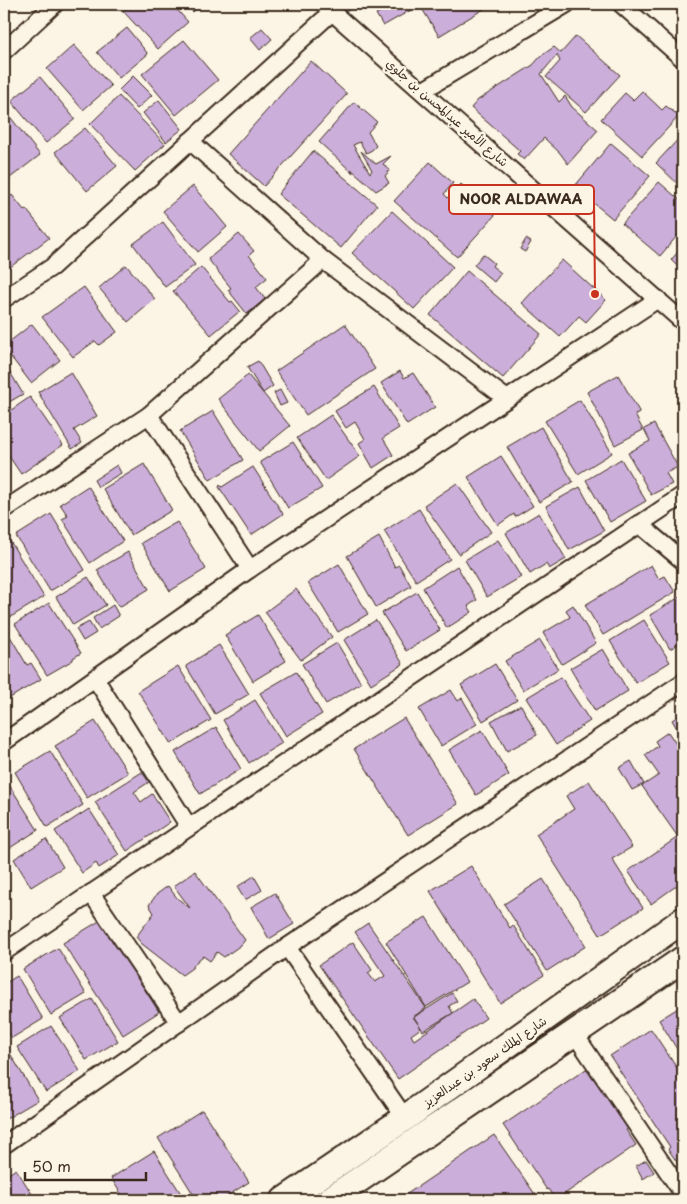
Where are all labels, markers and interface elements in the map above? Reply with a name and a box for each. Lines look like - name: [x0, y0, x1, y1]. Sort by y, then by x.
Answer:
- street label: شارع الأمير عبدالمحسن بن جلوي: [382, 54, 513, 171]
- callout: NOOR ALDAWAA: [449, 185, 594, 214]
- text: NOOR ALDAWAA: [460, 188, 583, 209]
- street label: شارع الملك سعود بن عبدالعزيز: [418, 1012, 551, 1112]
- scale bar: [25, 1149, 146, 1181]
- text: 50 m: [32, 1154, 71, 1177]

